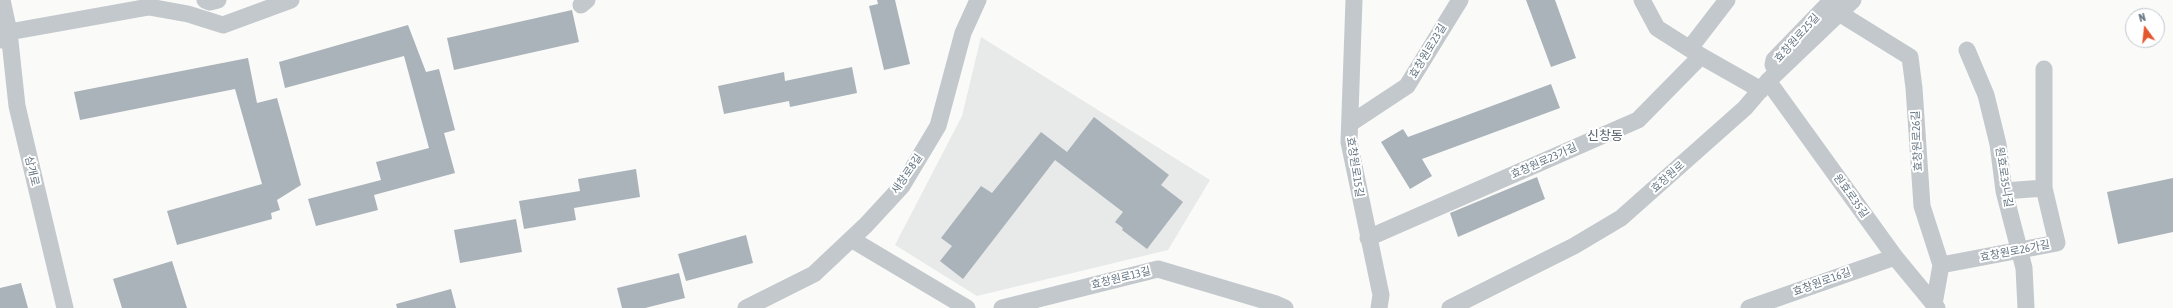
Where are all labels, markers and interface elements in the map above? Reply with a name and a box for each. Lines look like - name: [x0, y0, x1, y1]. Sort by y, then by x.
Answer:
- north arrow: [2125, 8, 2165, 48]
- street label: 효창원로25길: [1772, 11, 1822, 65]
- text: N: [2137, 11, 2147, 24]
- street label: 효창원로23길: [1407, 21, 1449, 81]
- street label: 효창원로26길: [1909, 110, 1925, 172]
- district label: 신창동: [1587, 128, 1623, 144]
- street label: 효창원로15길: [1344, 136, 1366, 198]
- street label: 효창원로23가길: [1509, 141, 1579, 181]
- street label: 원효로35나길: [1993, 146, 2015, 208]
- street label: 새창로8길: [889, 151, 925, 197]
- street label: 삼개로: [22, 155, 42, 187]
- street label: 효창원로: [1649, 159, 1687, 195]
- street label: 원효로35길: [1831, 172, 1871, 220]
- street label: 효창원로26가길: [1979, 238, 2051, 264]
- street label: 효창원로13길: [1090, 264, 1152, 292]
- street label: 효창원로16길: [1791, 265, 1853, 299]

